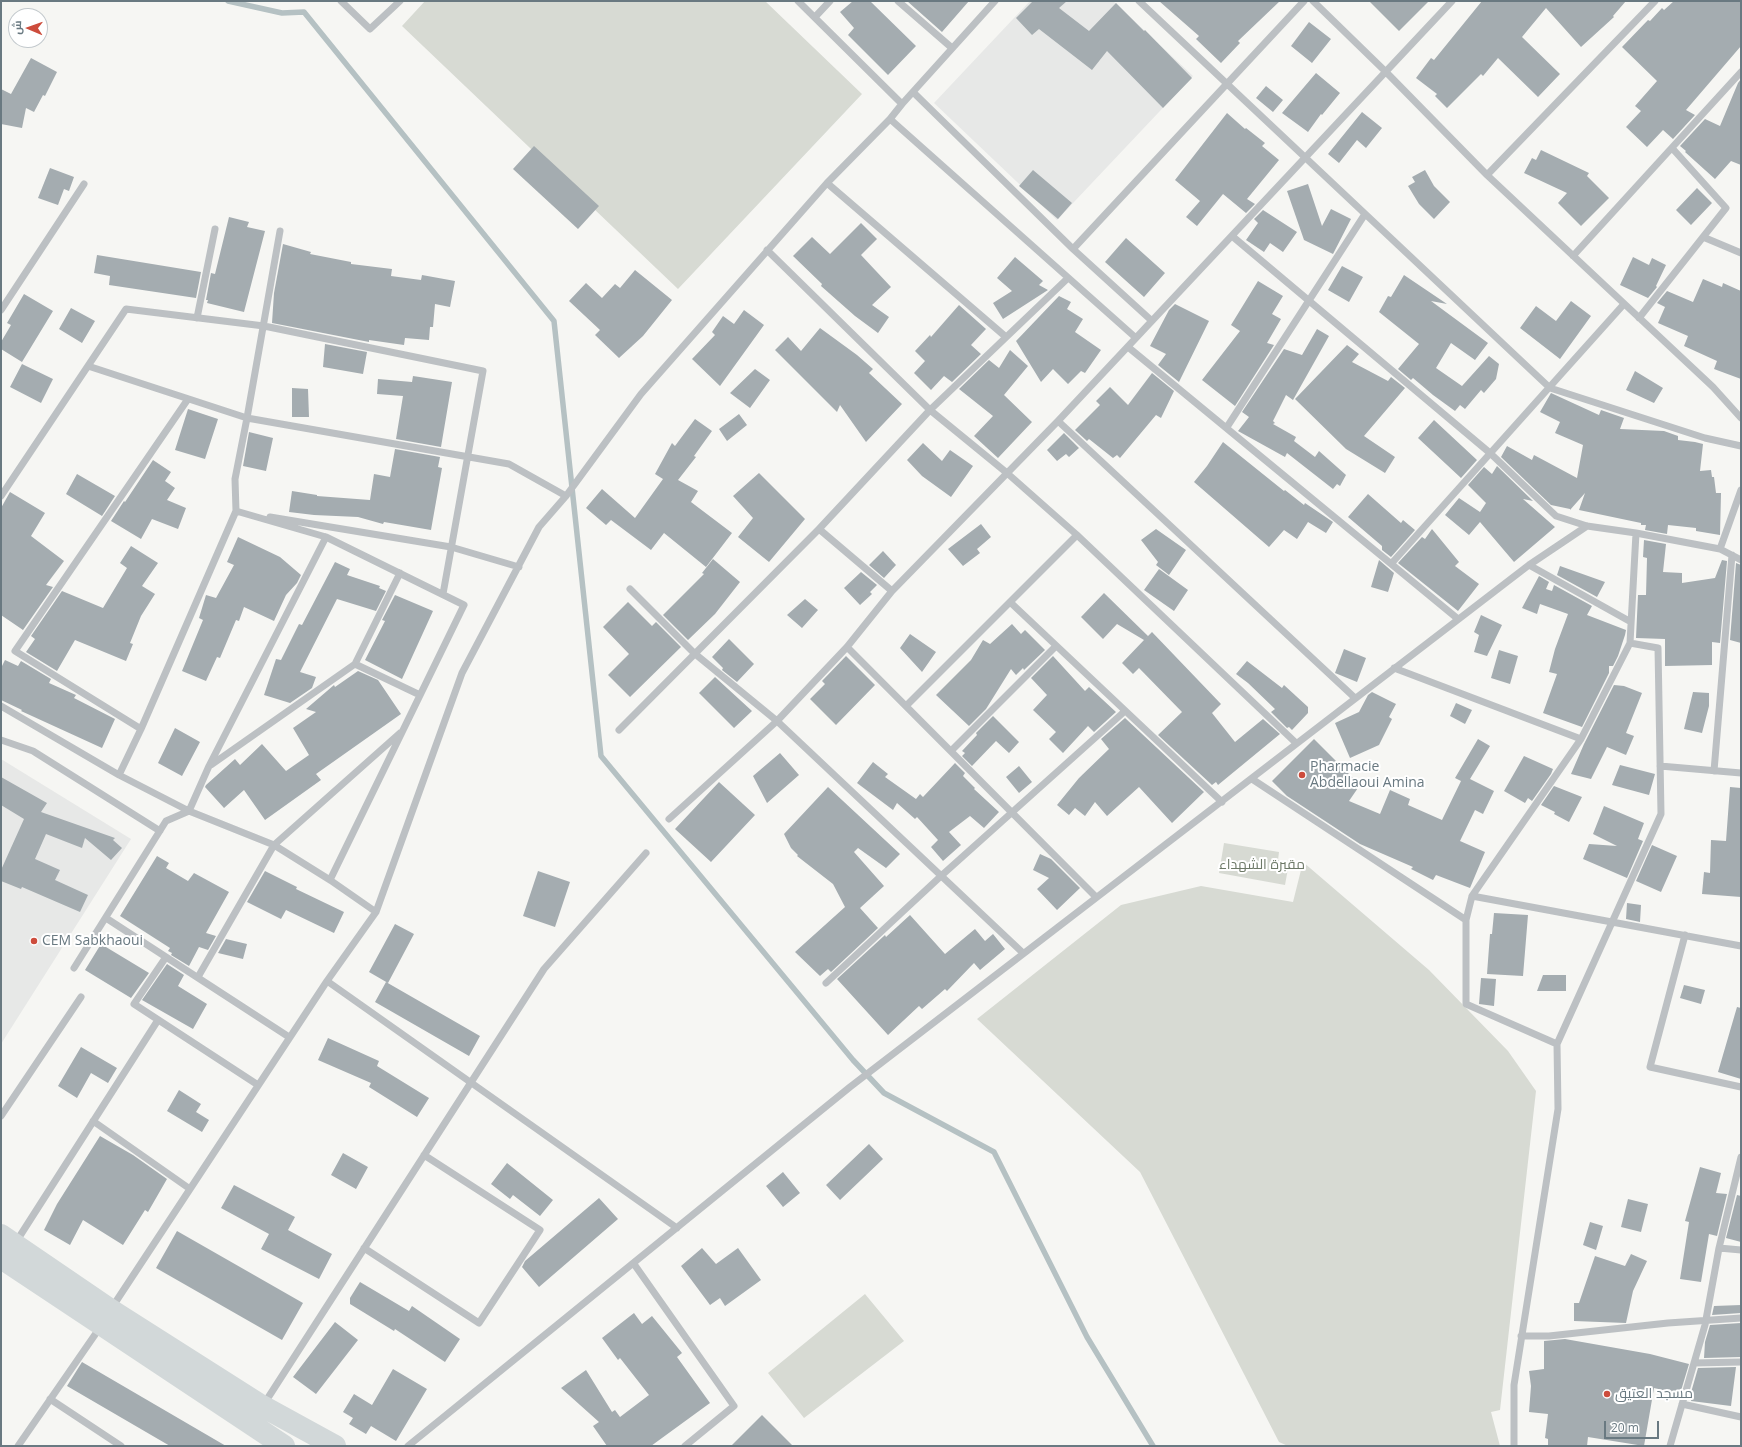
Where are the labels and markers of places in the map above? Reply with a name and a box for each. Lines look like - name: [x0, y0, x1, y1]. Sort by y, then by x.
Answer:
- place label: Pharmacie Abdellaoui Amina: [1310, 759, 1425, 792]
- marker: Pharmacie Abdellaoui Amina: [1297, 770, 1307, 780]
- place label: CEM Sabkhaoui: [42, 933, 143, 949]
- marker: CEM Sabkhaoui: [29, 936, 39, 946]
- place label: مسجد العتيق: [1615, 1386, 1693, 1402]
- marker: مسجد العتيق: [1602, 1389, 1612, 1399]

